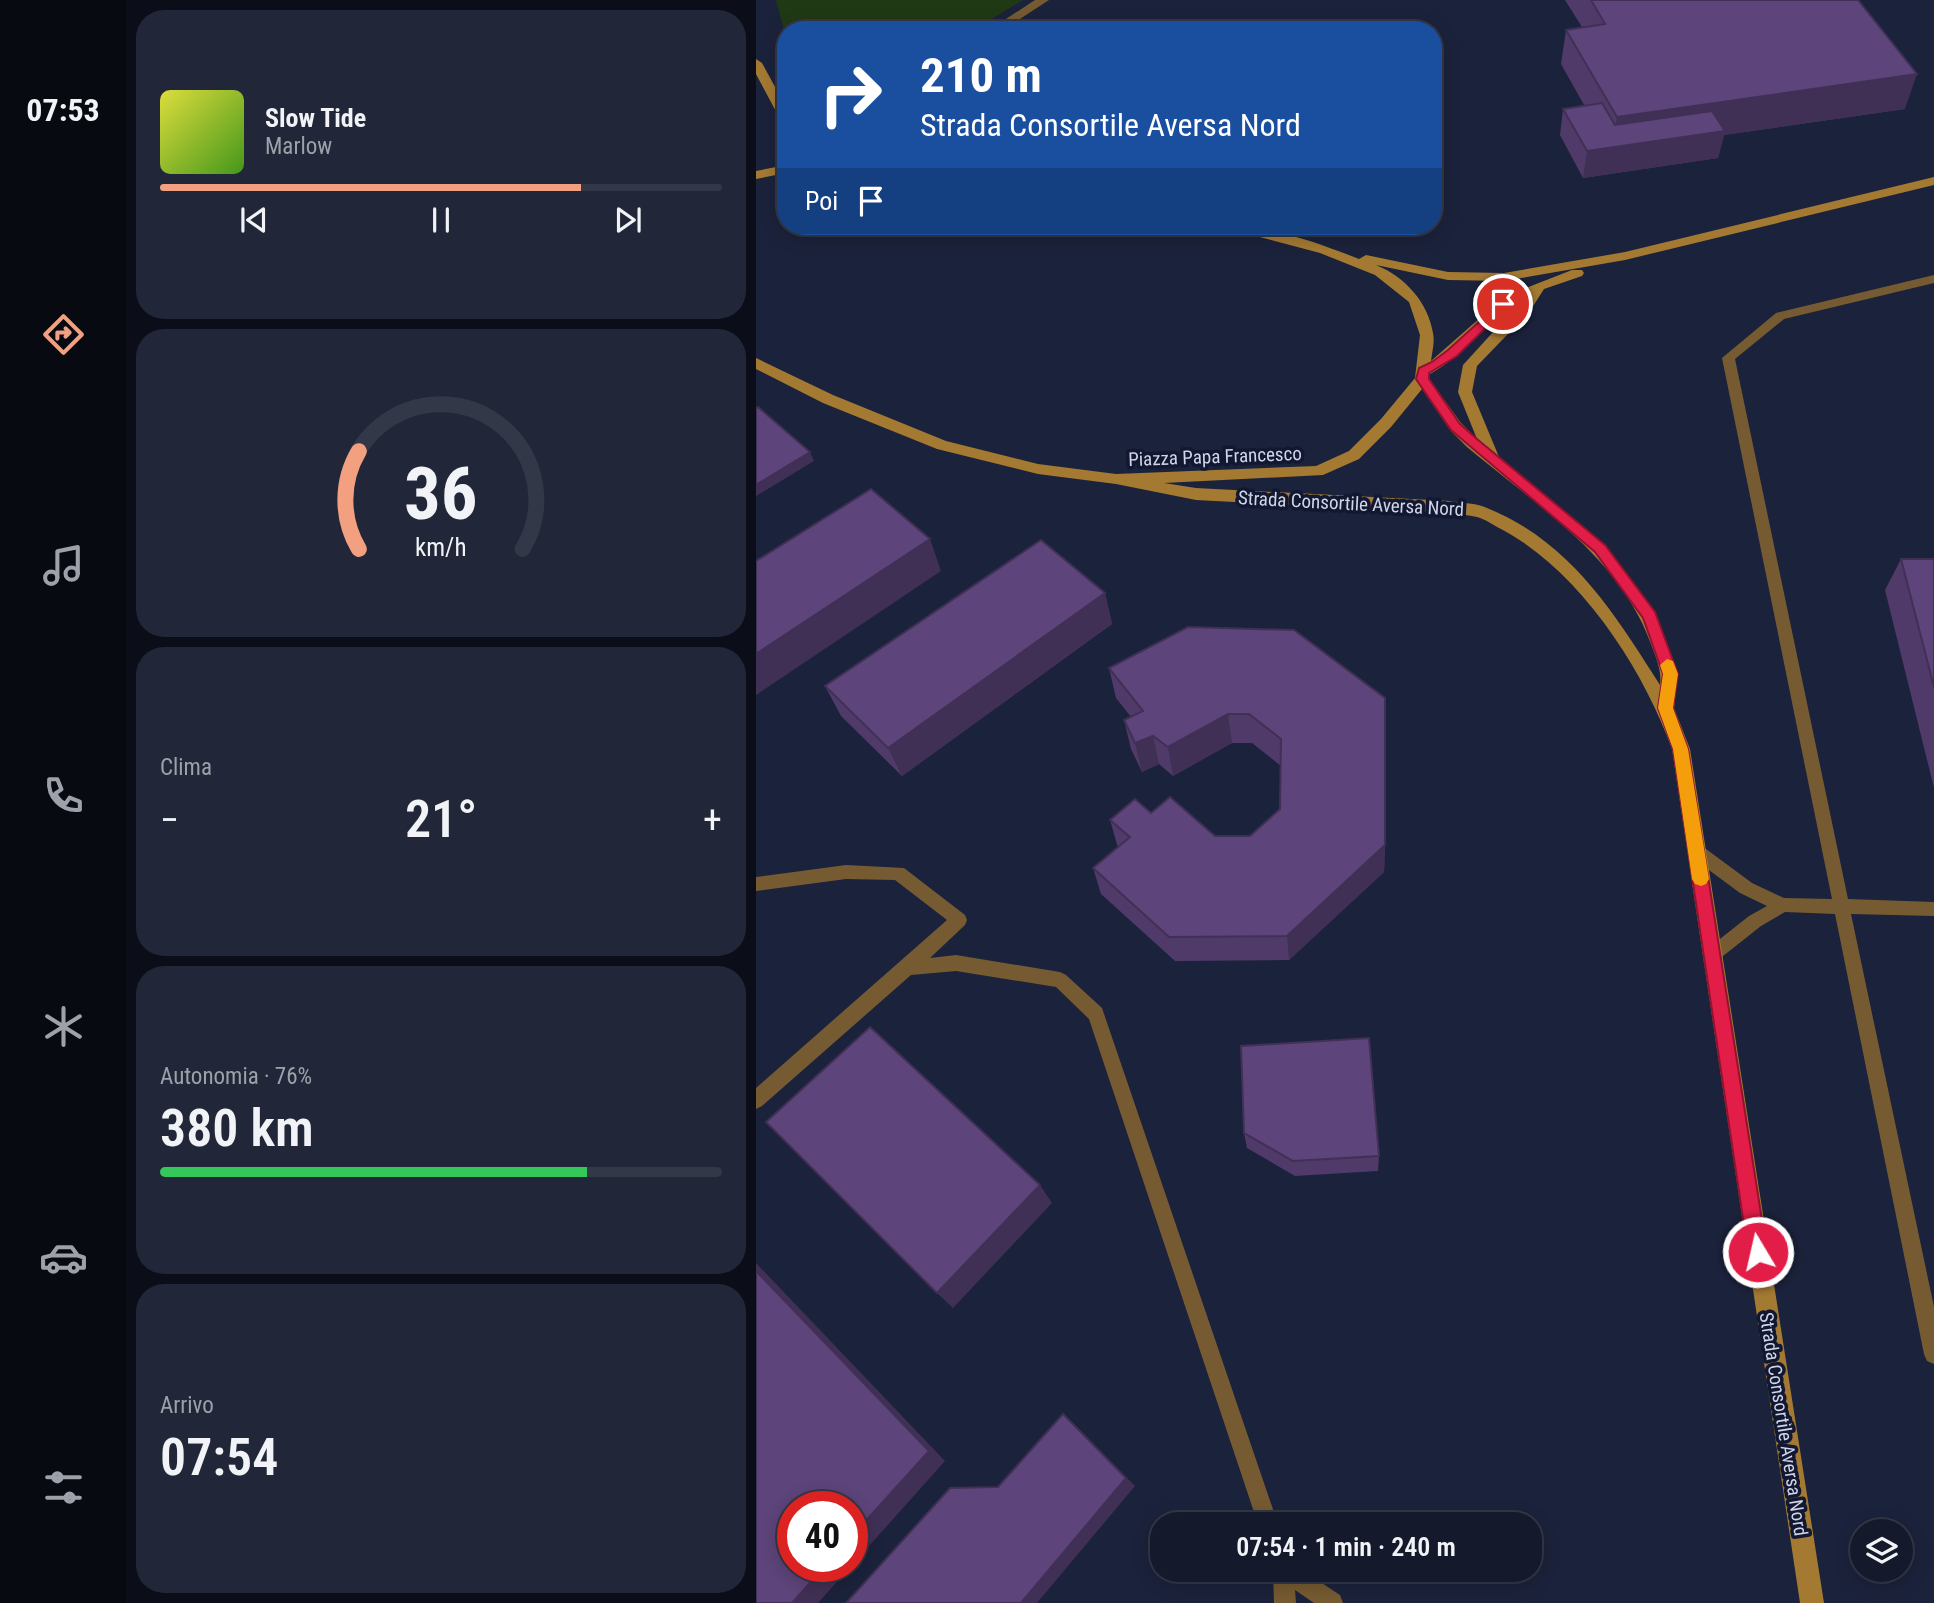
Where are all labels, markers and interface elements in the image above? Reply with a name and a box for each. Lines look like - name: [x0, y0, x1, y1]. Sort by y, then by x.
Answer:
- text: 210 m: [920, 47, 1042, 104]
- icon: right: [805, 49, 896, 140]
- text: 07:53: [26, 91, 100, 129]
- text: Slow Tide: [265, 103, 366, 133]
- text: Strada Consortile Aversa Nord: [920, 106, 1301, 144]
- text: Marlow: [265, 133, 332, 160]
- icon: arrive: [852, 182, 890, 220]
- text: Poi: [805, 186, 838, 216]
- icon: previous: [235, 201, 273, 239]
- icon: pause: [422, 201, 460, 239]
- icon: next: [609, 201, 647, 239]
- pin: [1473, 274, 1533, 334]
- icon: arrive: [1484, 285, 1522, 323]
- icon: directions: [39, 310, 88, 359]
- street label: Piazza Papa Francesco: [1128, 442, 1302, 471]
- text: 36: [404, 451, 478, 537]
- street label: Strada Consortile Aversa Nord: [1237, 486, 1464, 521]
- text: km/h: [415, 533, 467, 562]
- icon: music: [39, 541, 88, 590]
- text: Clima: [160, 754, 212, 781]
- icon: phone: [39, 771, 88, 820]
- text: 21°: [405, 789, 477, 850]
- text: −: [160, 798, 179, 842]
- text: +: [703, 798, 722, 842]
- icon: climate: [39, 1002, 88, 1051]
- text: Autonomia · 76%: [160, 1063, 312, 1090]
- text: 380 km: [160, 1098, 314, 1159]
- position arrow: [1721, 1215, 1795, 1289]
- icon: car: [39, 1233, 88, 1282]
- street label: Strada Consortile Aversa Nord: [1754, 1311, 1813, 1538]
- text: Arrivo: [160, 1392, 214, 1419]
- text: 07:54: [160, 1427, 278, 1488]
- icon: filters: [39, 1463, 88, 1512]
- speed limit sign: 40: [777, 1491, 868, 1582]
- map controls: [1850, 1519, 1913, 1582]
- button: layers: [1850, 1519, 1913, 1582]
- text: 07:54 · 1 min · 240 m: [1236, 1532, 1456, 1562]

